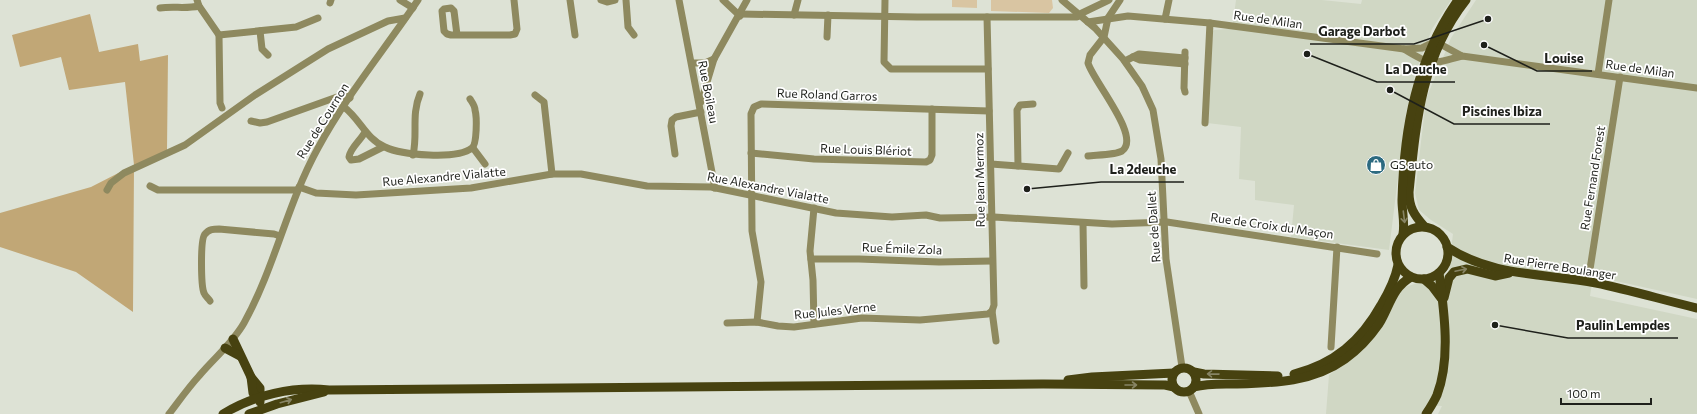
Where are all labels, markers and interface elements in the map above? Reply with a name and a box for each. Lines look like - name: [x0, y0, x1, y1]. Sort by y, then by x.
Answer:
- street label: Rue de Milan: [1233, 7, 1304, 31]
- callout: Garage Darbot: [1310, 19, 1414, 44]
- text: Garage Darbot: [1318, 23, 1406, 39]
- callout: Louise: [1537, 46, 1592, 71]
- text: Louise: [1544, 50, 1584, 66]
- street label: Rue de Milan: [1605, 56, 1676, 80]
- callout: La Deuche: [1377, 57, 1455, 82]
- street label: Rue Boileau: [696, 59, 722, 124]
- text: La Deuche: [1385, 61, 1447, 77]
- street label: Rue de Cournon: [293, 80, 351, 161]
- street label: Rue Roland Garros: [777, 85, 878, 103]
- callout: Piscines Ibiza: [1454, 99, 1550, 124]
- text: Piscines Ibiza: [1462, 103, 1542, 119]
- street label: Rue Fernand Forest: [1577, 125, 1607, 231]
- street label: Rue Jean Mermoz: [971, 132, 988, 228]
- street label: Rue Louis Blériot: [820, 140, 912, 158]
- shop icon: GS auto: [1365, 154, 1387, 176]
- callout: La 2deuche: [1101, 157, 1184, 182]
- place label: GS auto: [1390, 157, 1433, 171]
- text: La 2deuche: [1110, 161, 1177, 177]
- street label: Rue Alexandre Vialatte: [382, 164, 506, 188]
- street label: Rue Alexandre Vialatte: [706, 168, 830, 206]
- street label: Rue de Dallet: [1144, 191, 1162, 263]
- street label: Rue de Croix du Maçon: [1210, 209, 1335, 241]
- one-way arrow: [1400, 210, 1407, 223]
- street label: Rue Émile Zola: [862, 240, 942, 256]
- street label: Rue Pierre Boulanger: [1503, 250, 1618, 282]
- one-way arrow: [1454, 266, 1467, 274]
- street label: Rue Jules Verne: [793, 299, 877, 322]
- callout: Paulin Lempdes: [1568, 313, 1678, 338]
- text: Paulin Lempdes: [1576, 317, 1670, 333]
- one-way arrow: [1207, 371, 1220, 378]
- scale bar: [1561, 380, 1651, 406]
- one-way arrow: [1124, 381, 1137, 389]
- text: 100 m: [1567, 386, 1601, 400]
- one-way arrow: [279, 397, 292, 404]

